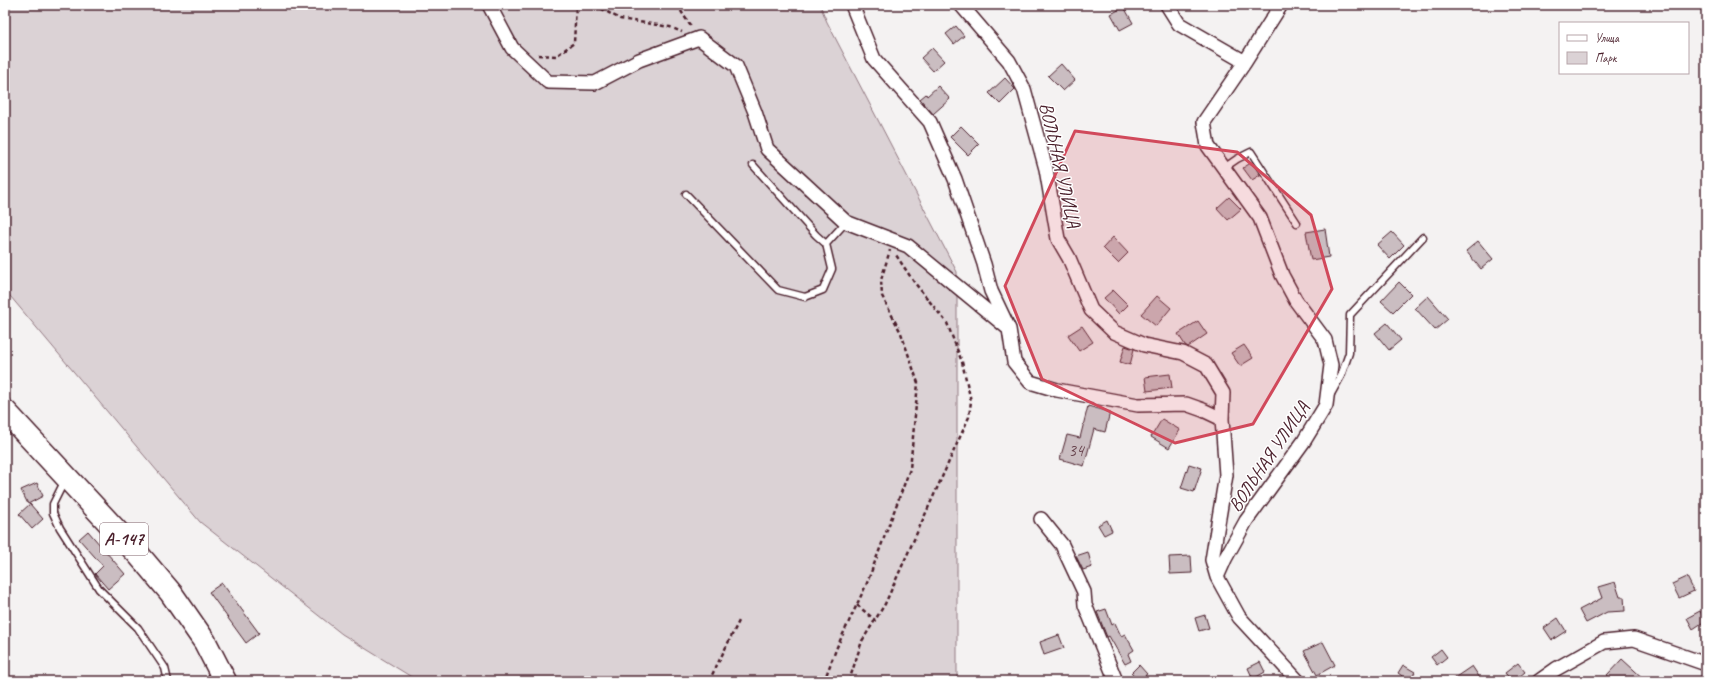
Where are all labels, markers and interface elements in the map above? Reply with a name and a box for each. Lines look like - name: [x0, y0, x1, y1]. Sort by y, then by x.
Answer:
- legend: [1559, 22, 1689, 74]
- text: Улица: [1595, 30, 1620, 46]
- text: Парк: [1595, 50, 1618, 66]
- street label: ВОЛЬНАЯ УЛИЦА: [1034, 100, 1086, 231]
- street label: ВОЛЬНАЯ УЛИЦА: [1223, 396, 1315, 516]
- house number: 34: [1068, 440, 1086, 461]
- road number: А-147: [100, 523, 148, 555]

